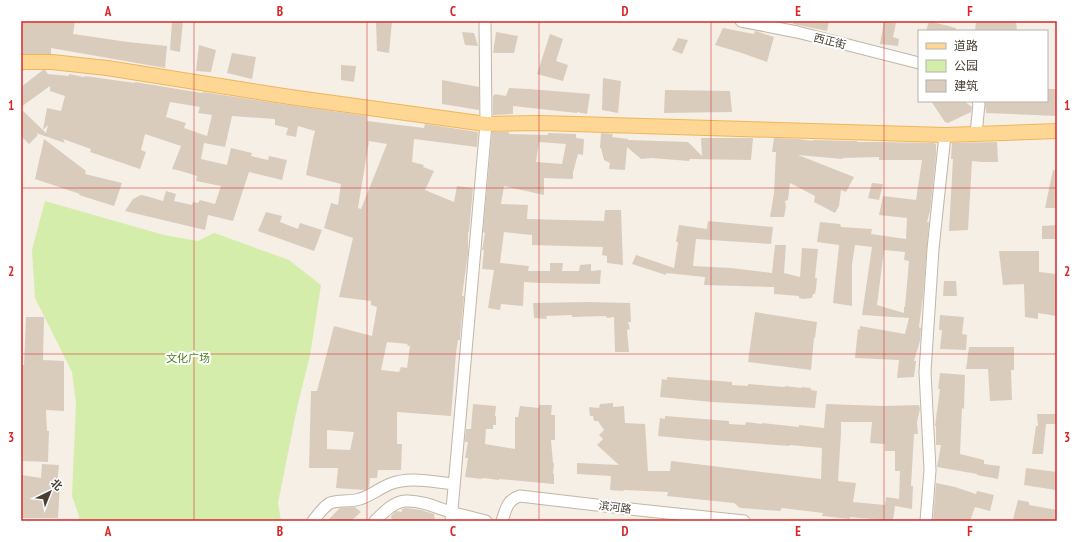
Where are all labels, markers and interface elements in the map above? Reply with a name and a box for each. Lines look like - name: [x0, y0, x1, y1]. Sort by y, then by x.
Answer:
- text: A: [104, 3, 112, 20]
- text: B: [277, 3, 283, 20]
- text: C: [450, 3, 456, 20]
- text: D: [622, 3, 629, 20]
- text: E: [795, 3, 801, 20]
- text: F: [967, 3, 973, 20]
- street label: 西正街: [812, 30, 848, 52]
- legend: [918, 30, 1048, 102]
- text: 道路: [954, 38, 978, 53]
- text: 公园: [954, 58, 978, 73]
- text: 建筑: [954, 78, 978, 93]
- text: 1: [8, 97, 14, 114]
- text: 1: [1064, 97, 1070, 114]
- text: 2: [8, 263, 14, 280]
- text: 2: [1064, 263, 1070, 280]
- park label: 文化广场: [166, 351, 210, 365]
- text: 3: [8, 429, 14, 446]
- text: 3: [1064, 429, 1070, 446]
- north arrow: [30, 472, 70, 512]
- text: 北: [48, 476, 66, 494]
- street label: 滨河路: [598, 498, 632, 516]
- text: A: [104, 523, 112, 540]
- text: B: [277, 523, 283, 540]
- text: C: [450, 523, 456, 540]
- text: D: [622, 523, 629, 540]
- text: E: [795, 523, 801, 540]
- text: F: [967, 523, 973, 540]

